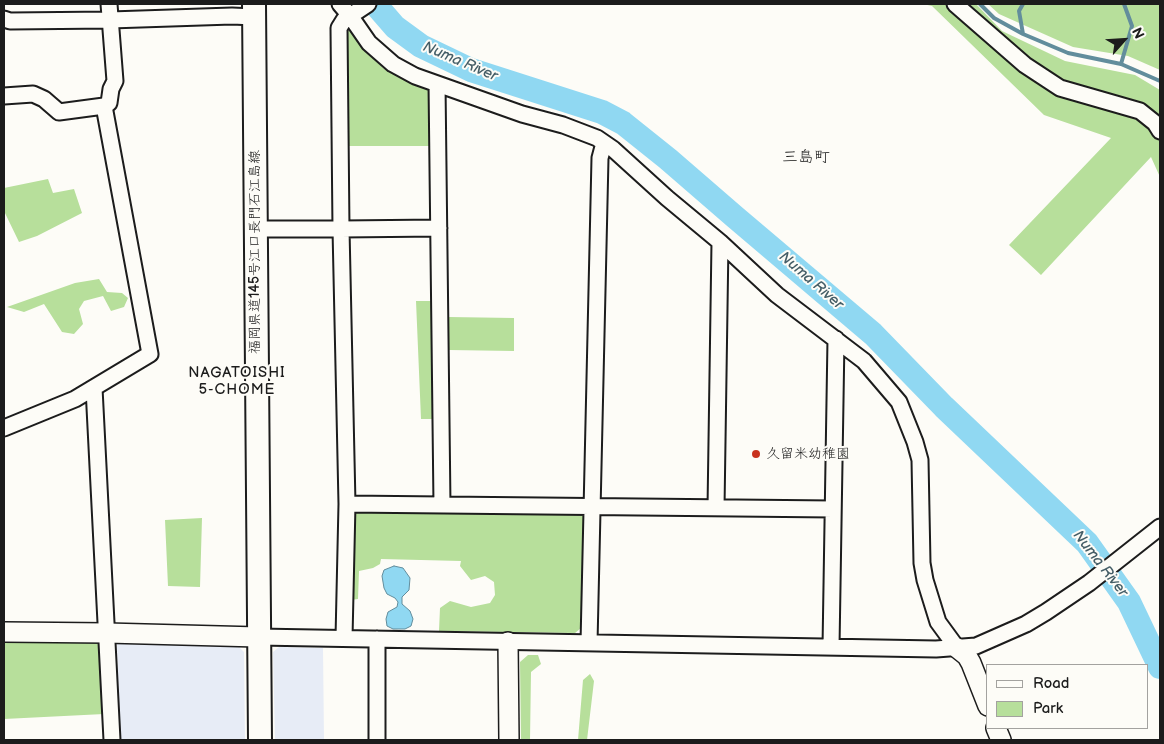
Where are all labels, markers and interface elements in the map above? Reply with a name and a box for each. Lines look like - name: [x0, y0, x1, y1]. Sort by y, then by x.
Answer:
- north arrow: [1099, 15, 1149, 65]
- text: N: [1128, 25, 1148, 42]
- water label: Numa River: [420, 38, 500, 86]
- district label: 三島町: [782, 148, 830, 168]
- street label: 福岡県道145号江口長門石江島線: [247, 150, 263, 354]
- water label: Numa River: [775, 248, 847, 314]
- district label: NAGATOISHI 5-CHOME: [187, 364, 287, 399]
- place label: 久留米幼稚園: [766, 446, 850, 462]
- marker: 久留米幼稚園: [750, 448, 762, 460]
- water label: Numa River: [1068, 527, 1132, 601]
- legend: [986, 664, 1149, 729]
- text: Road: [1033, 674, 1069, 693]
- text: Park: [1033, 699, 1063, 718]

